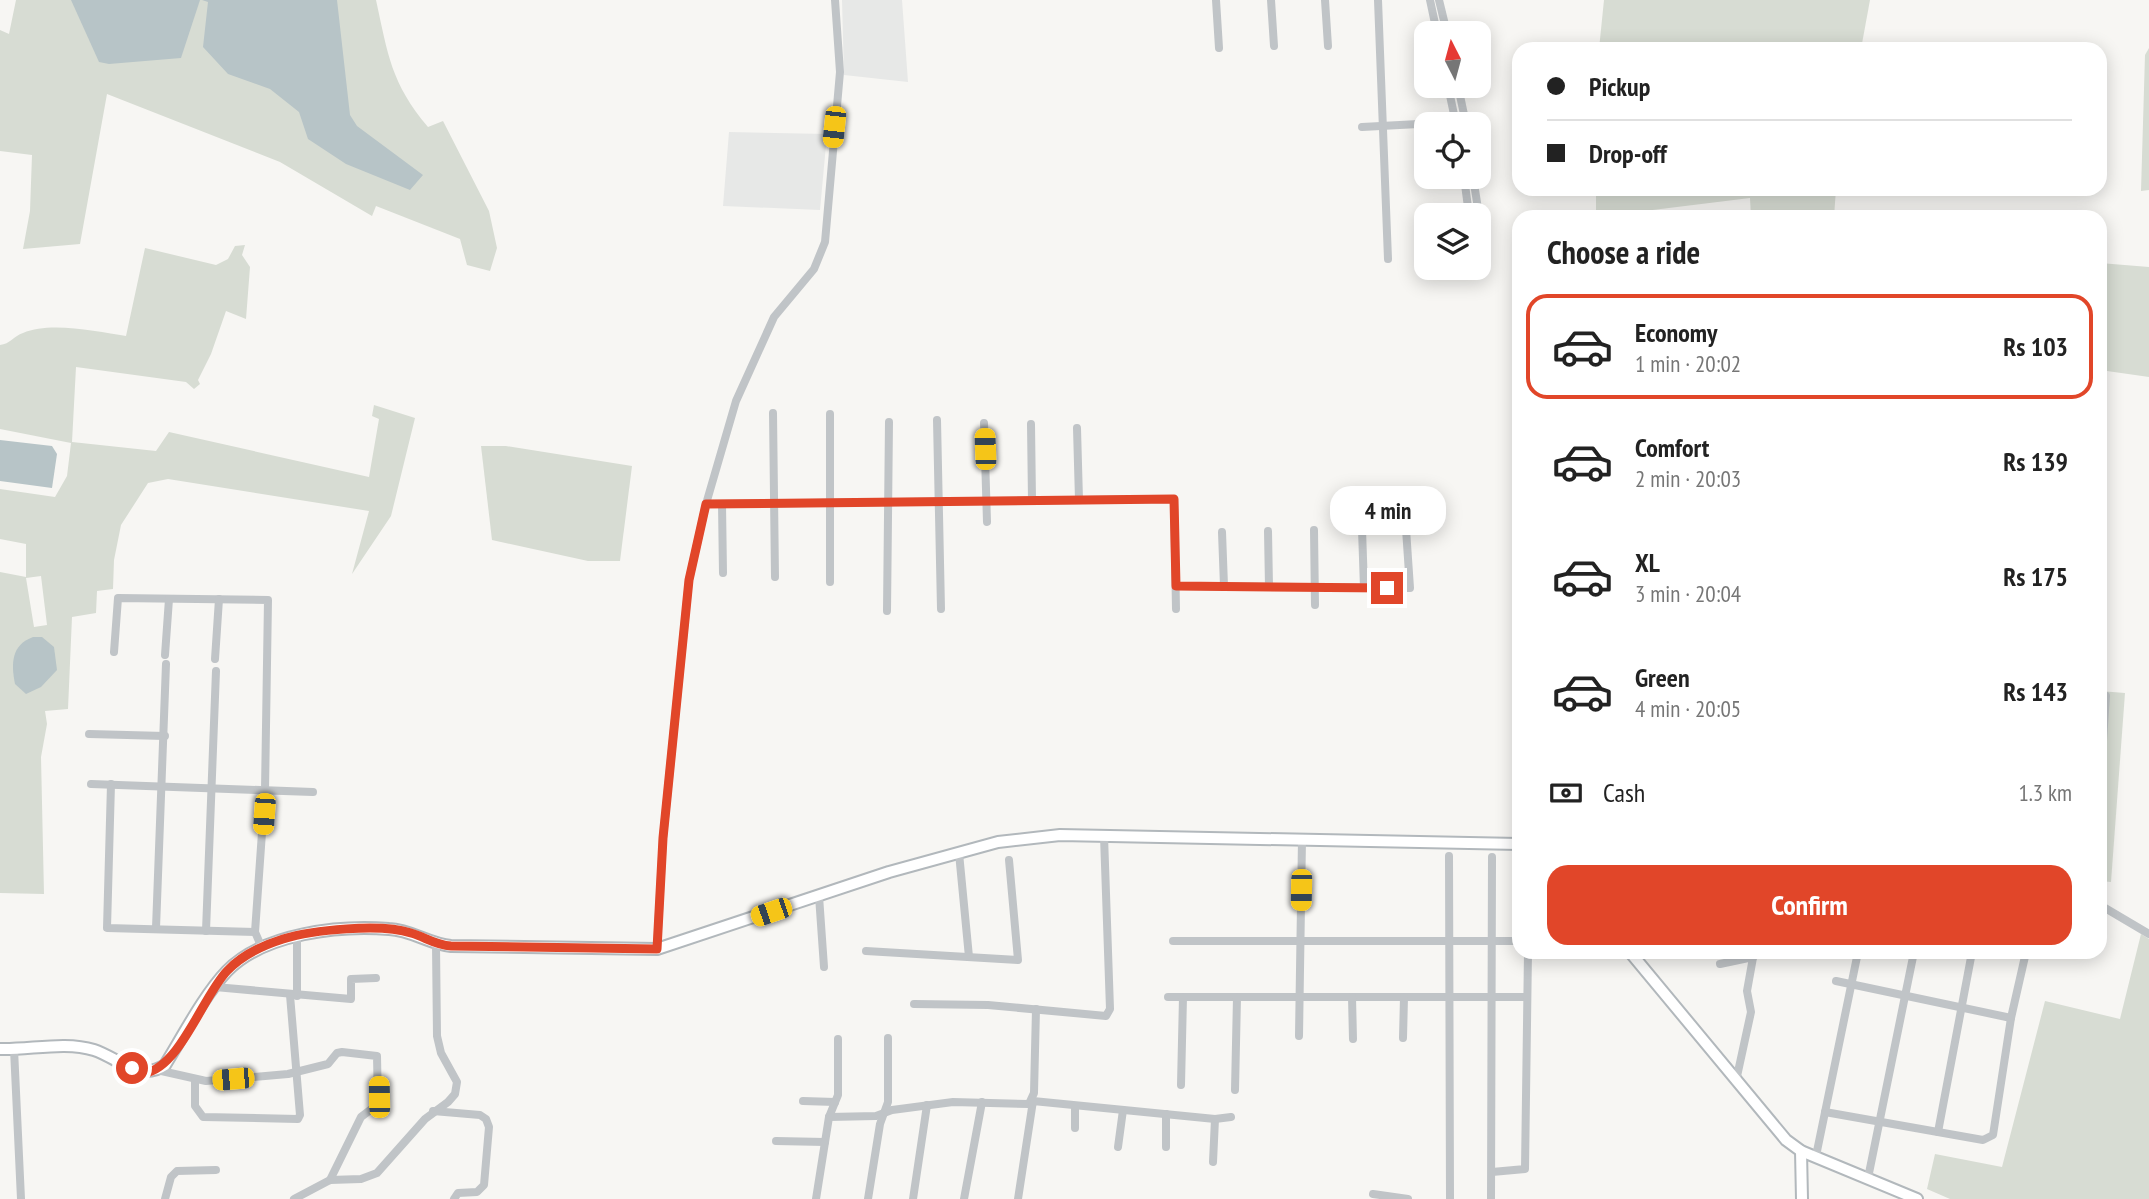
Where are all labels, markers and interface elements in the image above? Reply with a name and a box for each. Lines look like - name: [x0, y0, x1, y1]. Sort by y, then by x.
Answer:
- north arrow: [1414, 21, 1491, 98]
- map controls: [1414, 21, 1491, 280]
- text: Pickup: [1589, 70, 1650, 103]
- car: [822, 105, 847, 149]
- button: locate: [1414, 112, 1491, 189]
- text: Drop-off: [1589, 137, 1667, 170]
- button: layers: [1414, 203, 1491, 280]
- text: Choose a ride: [1547, 231, 1700, 273]
- icon: car: [1551, 315, 1614, 378]
- text: Economy: [1635, 316, 1717, 349]
- text: Rs 103: [2003, 330, 2068, 363]
- text: 1 min · 20:02: [1635, 349, 1741, 378]
- car: [974, 428, 997, 470]
- icon: car: [1551, 430, 1614, 493]
- text: Comfort: [1635, 431, 1709, 464]
- text: Rs 139: [2003, 445, 2068, 478]
- text: 2 min · 20:03: [1635, 464, 1741, 493]
- callout: 4 min: [1329, 486, 1445, 536]
- text: 4 min: [1365, 496, 1411, 525]
- icon: car: [1551, 545, 1614, 608]
- text: XL: [1635, 546, 1660, 579]
- text: Rs 175: [2003, 560, 2068, 593]
- route end: [1371, 572, 1403, 604]
- text: 3 min · 20:04: [1635, 579, 1741, 608]
- icon: car: [1551, 660, 1614, 723]
- text: Green: [1635, 661, 1690, 694]
- text: Rs 143: [2003, 675, 2068, 708]
- text: 4 min · 20:05: [1635, 694, 1741, 723]
- icon: cash: [1547, 774, 1585, 812]
- text: Cash: [1603, 776, 1645, 809]
- text: 1.3 km: [2018, 778, 2072, 807]
- car: [253, 792, 276, 836]
- button: Confirm: [1547, 865, 2072, 945]
- car: [1291, 869, 1312, 911]
- car: [748, 895, 795, 929]
- route start: [116, 1052, 148, 1084]
- car: [212, 1067, 255, 1091]
- car: [369, 1076, 390, 1118]

